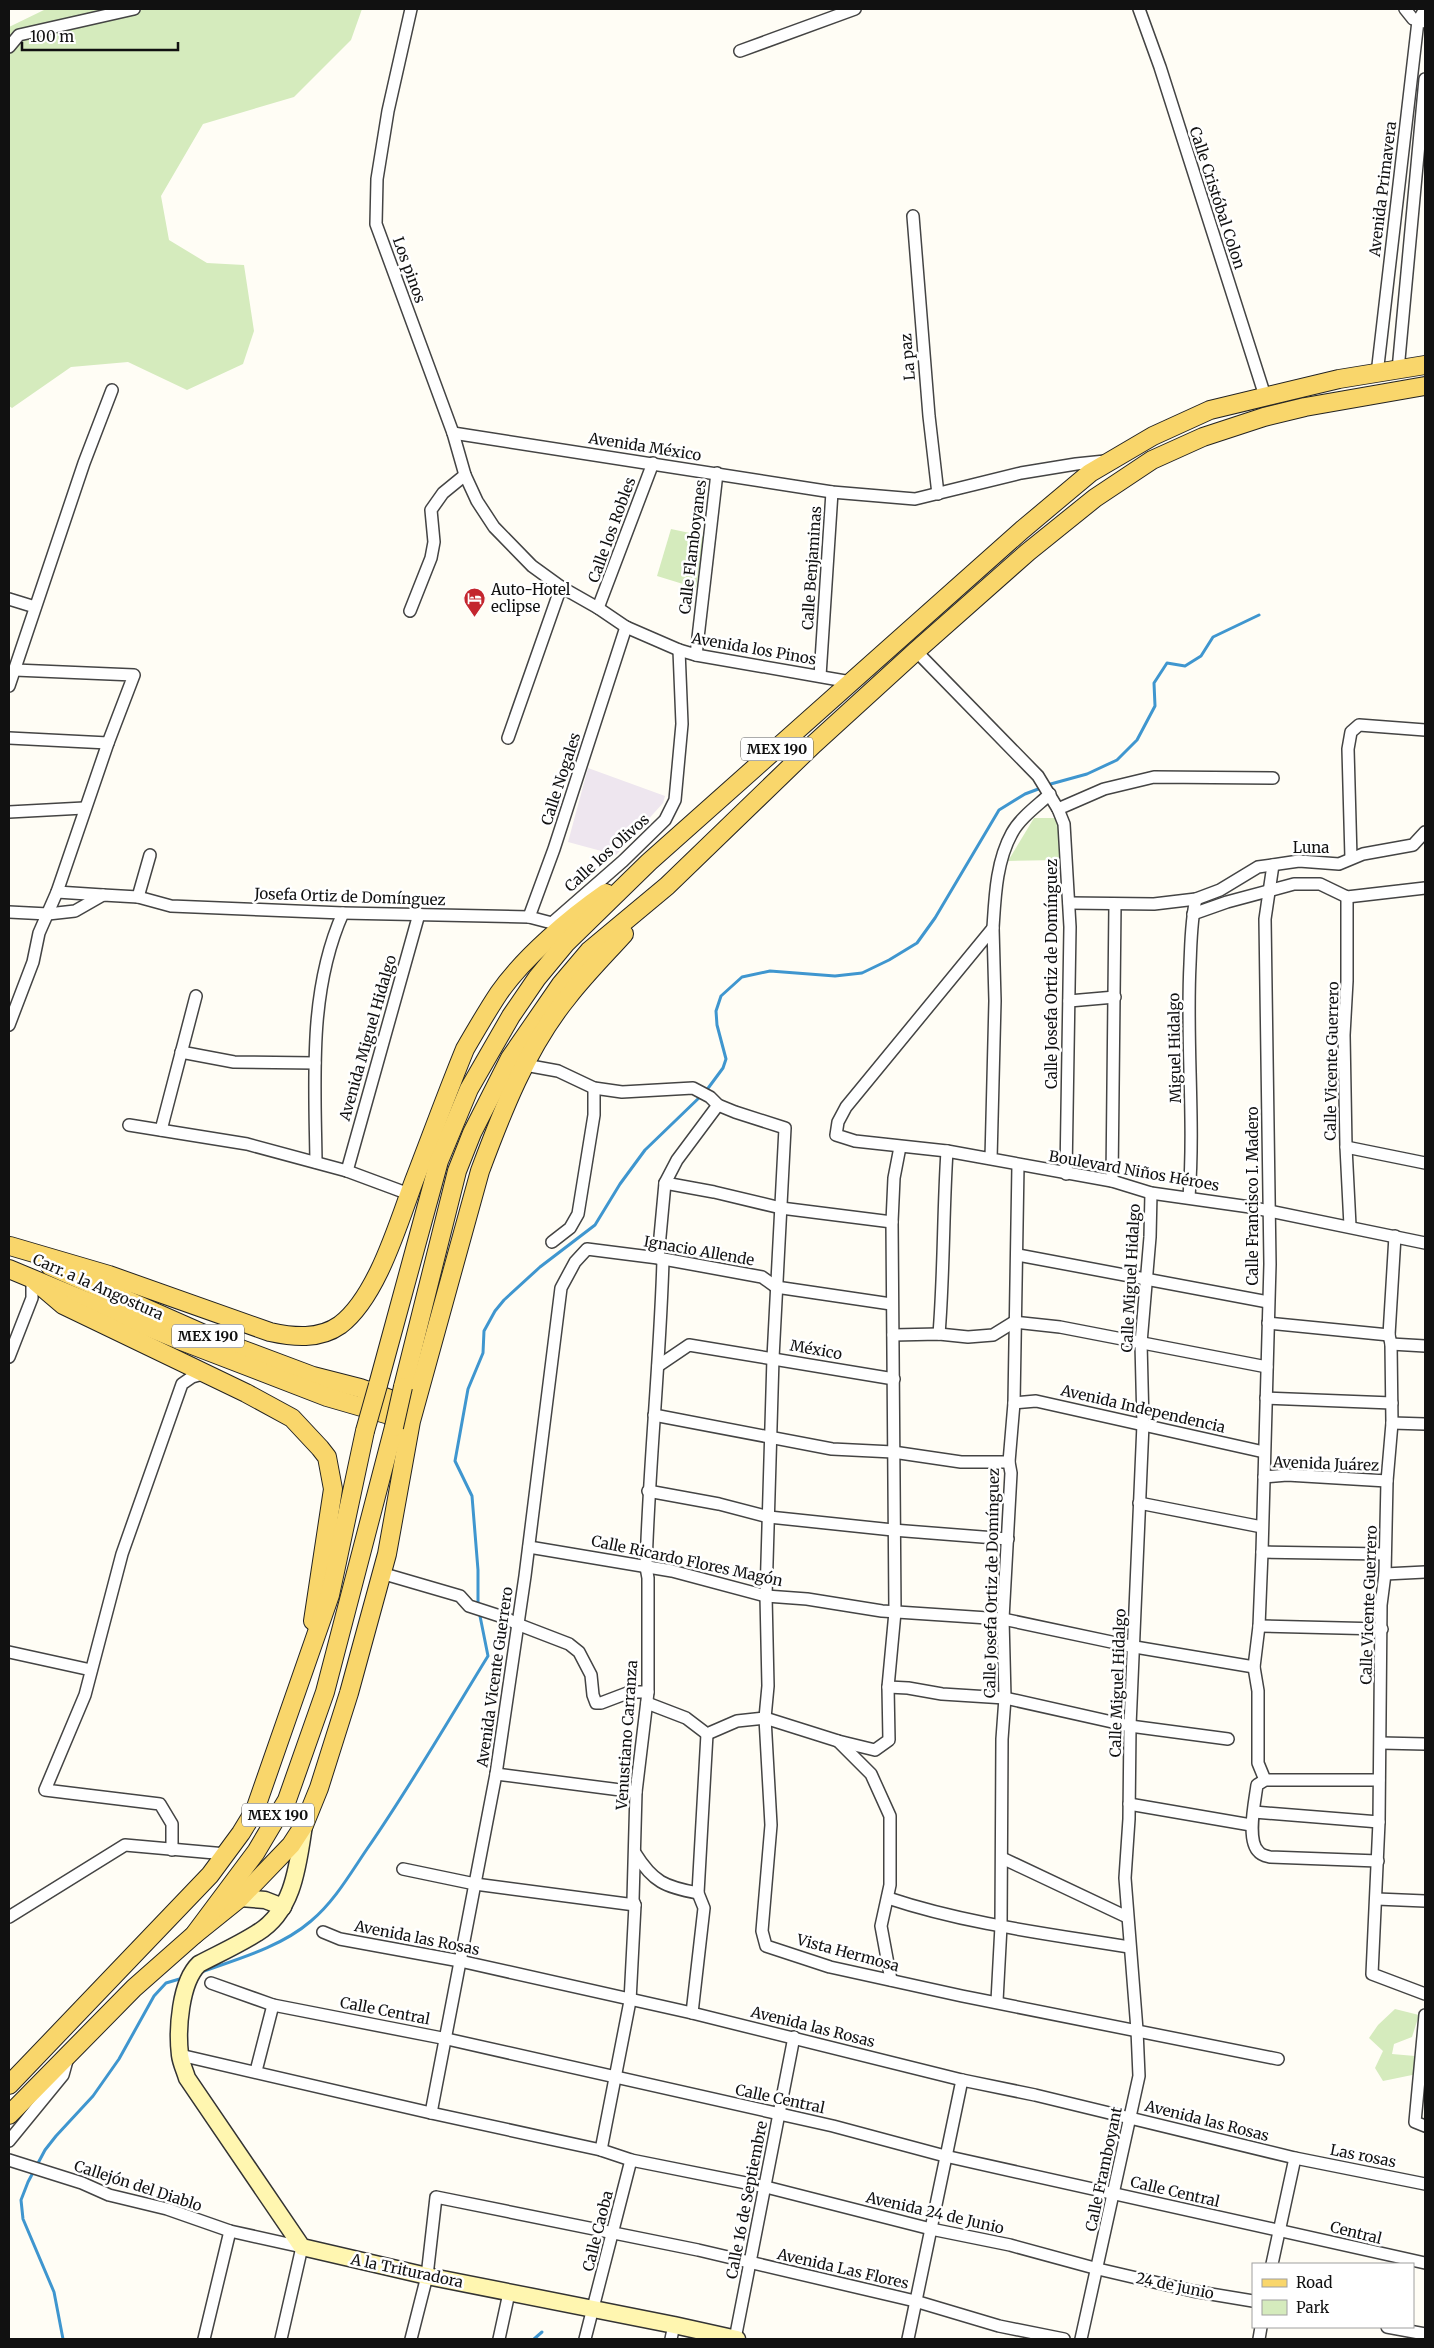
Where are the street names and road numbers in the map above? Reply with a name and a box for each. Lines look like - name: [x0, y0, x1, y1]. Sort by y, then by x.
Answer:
- street label: Avenida Primavera: [1365, 120, 1400, 259]
- street label: Calle Cristóbal Colon: [1185, 124, 1250, 272]
- street label: Los pinos: [389, 234, 430, 306]
- street label: La paz: [896, 333, 919, 381]
- street label: Avenida México: [586, 428, 703, 465]
- street label: Calle los Robles: [584, 475, 639, 585]
- street label: Calle Flamboyanes: [675, 479, 710, 615]
- street label: Calle Benjaminas: [798, 505, 825, 631]
- street label: Avenida los Pinos: [689, 628, 818, 669]
- street label: Calle Nogales: [537, 730, 584, 828]
- road number: MEX 190: [741, 738, 813, 761]
- street label: Calle los Olivos: [560, 810, 653, 896]
- street label: Luna: [1293, 838, 1329, 857]
- street label: Calle Josefa Ortiz de Domínguez: [1042, 859, 1061, 1089]
- street label: Josefa Ortiz de Domínguez: [253, 884, 446, 909]
- street label: Avenida Miguel Hidalgo: [334, 953, 400, 1124]
- street label: Calle Vicente Guerrero: [1321, 981, 1342, 1141]
- street label: Miguel Hidalgo: [1164, 992, 1185, 1103]
- street label: Calle Francisco I. Madero: [1243, 1106, 1262, 1286]
- street label: Boulevard Niños Héroes: [1047, 1146, 1221, 1195]
- street label: Calle Miguel Hidalgo: [1117, 1203, 1144, 1353]
- street label: Ignacio Allende: [642, 1231, 756, 1270]
- street label: Carr. a la Angostura: [30, 1249, 166, 1324]
- road number: MEX 190: [172, 1324, 244, 1348]
- street label: México: [789, 1336, 844, 1363]
- street label: Avenida Independencia: [1058, 1380, 1227, 1437]
- street label: Avenida Juárez: [1272, 1452, 1379, 1475]
- street label: Calle Josefa Ortiz de Domínguez: [980, 1468, 1003, 1698]
- street label: Calle Vicente Guerrero: [1356, 1525, 1381, 1685]
- street label: Calle Ricardo Flores Magón: [590, 1531, 785, 1590]
- street label: Avenida Vicente Guerrero: [472, 1585, 517, 1769]
- street label: Calle Miguel Hidalgo: [1105, 1608, 1130, 1758]
- street label: Venustiano Carranza: [612, 1659, 641, 1812]
- road number: MEX 190: [242, 1804, 314, 1826]
- street label: Avenida las Rosas: [352, 1916, 481, 1959]
- street label: Vista Hermosa: [794, 1929, 901, 1975]
- street label: Calle Central: [339, 1992, 432, 2029]
- street label: Avenida las Rosas: [748, 2002, 877, 2051]
- street label: Calle Central: [734, 2080, 827, 2117]
- street label: Avenida las Rosas: [1142, 2096, 1271, 2145]
- street label: Calle Framboyant: [1081, 2105, 1126, 2233]
- street label: Calle 16 de Septiembre: [722, 2119, 771, 2281]
- street label: Las rosas: [1328, 2140, 1398, 2171]
- street label: Callejón del Diablo: [72, 2156, 205, 2215]
- street label: Calle Central: [1129, 2172, 1222, 2211]
- street label: Avenida 24 de Junio: [863, 2187, 1006, 2238]
- street label: Calle Caoba: [578, 2188, 617, 2273]
- street label: Central: [1328, 2217, 1384, 2248]
- street label: Avenida Las Flores: [775, 2244, 911, 2293]
- street label: A la Trituradora: [348, 2249, 465, 2292]
- street label: 24 de junio: [1134, 2268, 1216, 2303]

